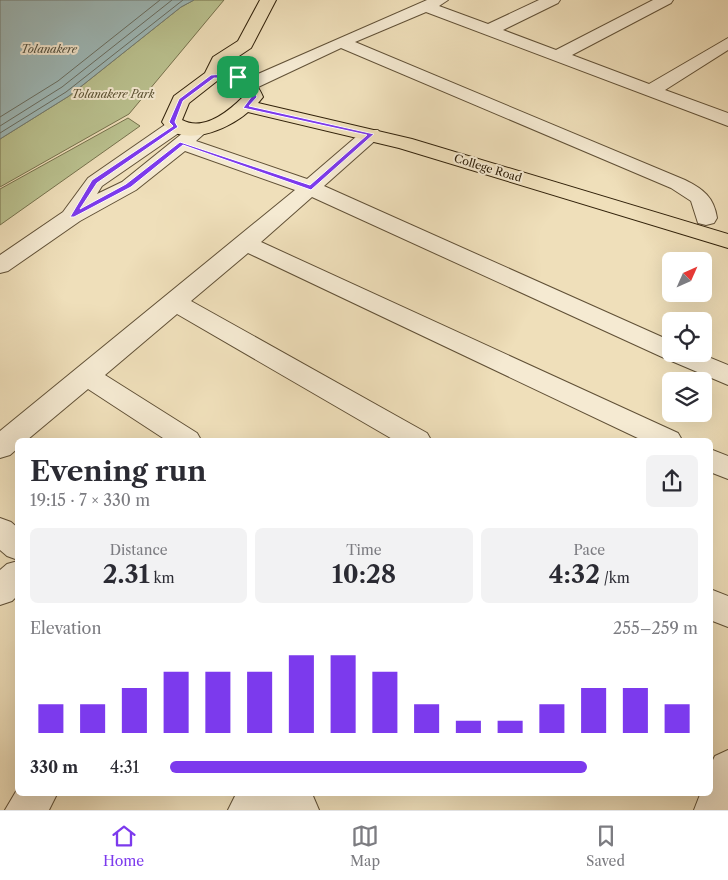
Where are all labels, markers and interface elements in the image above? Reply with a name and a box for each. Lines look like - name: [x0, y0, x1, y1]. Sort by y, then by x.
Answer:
- water label: Tolanakere: [21, 42, 78, 56]
- pin: [217, 56, 259, 98]
- icon: arrive: [224, 63, 252, 91]
- park label: Tolanakere Park: [72, 87, 155, 101]
- street label: College Road: [452, 151, 524, 185]
- north arrow: [662, 252, 712, 302]
- map controls: [662, 252, 712, 422]
- button: locate: [662, 312, 712, 362]
- button: layers: [662, 372, 712, 422]
- text: Evening run: [30, 454, 206, 488]
- button: share: [646, 455, 698, 507]
- text: 19:15 · 7 × 330 m: [30, 490, 150, 510]
- text: Distance: [110, 541, 168, 559]
- text: Time: [346, 541, 382, 559]
- text: Pace: [574, 541, 605, 559]
- text: 2.31: [103, 559, 150, 590]
- text: 10:28: [332, 559, 396, 590]
- text: 4:32: [549, 559, 600, 590]
- text: km: [150, 569, 175, 587]
- text: /km: [600, 569, 630, 587]
- text: Elevation: [30, 618, 101, 638]
- text: 255–259 m: [613, 618, 698, 638]
- text: 330 m: [30, 757, 78, 777]
- text: 4:31: [110, 757, 139, 777]
- tab: Home: [103, 822, 144, 870]
- tab: Map: [350, 822, 380, 870]
- tab: Saved: [586, 822, 625, 870]

